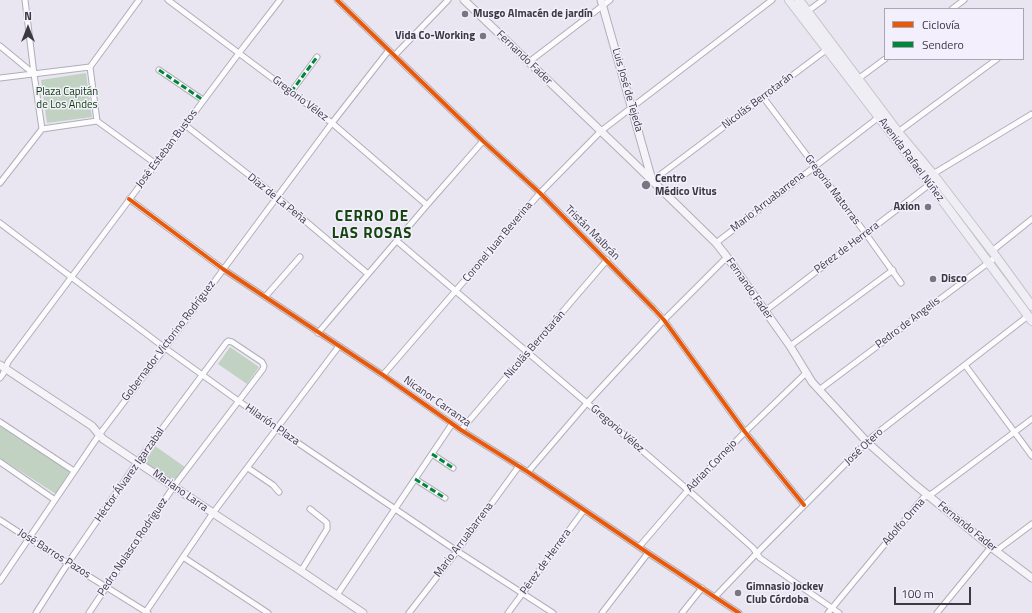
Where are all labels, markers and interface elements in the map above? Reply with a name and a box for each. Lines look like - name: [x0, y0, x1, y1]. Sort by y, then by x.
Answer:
- place label: Musgo Almacén de jardín: [473, 7, 593, 21]
- north arrow: [8, 8, 48, 48]
- text: N: [24, 8, 32, 24]
- legend: [884, 8, 1024, 60]
- marker: Musgo Almacén de jardín: [460, 9, 470, 19]
- text: Ciclovía: [922, 15, 960, 34]
- street label: Fernando Fader: [493, 28, 555, 88]
- place label: Vida Co-Working: [395, 29, 475, 43]
- marker: Vida Co-Working: [478, 31, 488, 41]
- text: Sendero: [922, 35, 964, 54]
- street label: Luis José de Tejeda: [609, 47, 645, 133]
- street label: Nicolás Berrotarán: [720, 70, 796, 132]
- street label: Gregorio Vélez: [269, 74, 331, 124]
- park label: Plaza Capitán de Los Andes: [36, 85, 98, 111]
- street label: José Esteban Bustos: [133, 107, 201, 191]
- street label: Avenida Rafael Núñez: [875, 116, 947, 204]
- street label: Gregoria Matorras: [801, 152, 863, 228]
- street label: Mario Arruabarrena: [728, 169, 808, 235]
- street label: Díaz de La Peña: [245, 171, 309, 227]
- place label: Centro Médico Vitus: [655, 172, 717, 198]
- marker: Centro Médico Vitus: [640, 179, 652, 191]
- street label: Coronel Juan Beverina: [460, 199, 536, 285]
- place label: Axion: [893, 200, 920, 214]
- marker: Axion: [923, 202, 933, 212]
- street label: Tristán Malbrán: [562, 203, 622, 263]
- district label: CERRO DE LAS ROSAS: [332, 208, 412, 243]
- street label: Pérez de Herrera: [812, 219, 882, 277]
- street label: Fernando Fader: [723, 256, 775, 322]
- place label: Disco: [941, 272, 967, 286]
- marker: Disco: [928, 274, 938, 284]
- street label: Gobernador Victorino Rodríguez: [119, 278, 219, 404]
- street label: Pedro de Angelis: [873, 294, 943, 352]
- street label: Nicolás Berrotarán: [502, 308, 568, 382]
- street label: Nicanor Carranza: [401, 374, 473, 430]
- street label: Hilarión Plaza: [242, 401, 302, 449]
- street label: Gregorio Vélez: [588, 402, 646, 456]
- street label: Héctor Álvarez Igarzabal: [92, 425, 168, 525]
- street label: José Otero: [842, 426, 886, 468]
- street label: Adrian Cornejo: [684, 437, 740, 495]
- street label: Mariano Larra: [150, 467, 210, 515]
- street label: Pedro Nolasco Rodríguez: [95, 495, 171, 599]
- street label: Adolfo Orma: [880, 496, 928, 548]
- street label: Fernando Fader: [935, 499, 999, 555]
- street label: Mario Arruabarrena: [432, 500, 496, 580]
- street label: José Barros Pazos: [15, 526, 93, 582]
- street label: Pérez de Herrera: [518, 527, 574, 597]
- scale bar: [896, 579, 973, 605]
- place label: Gimnasio Jockey Club Córdoba: [746, 580, 823, 606]
- text: 100 m: [901, 584, 934, 603]
- marker: Gimnasio Jockey Club Córdoba: [733, 588, 743, 598]

